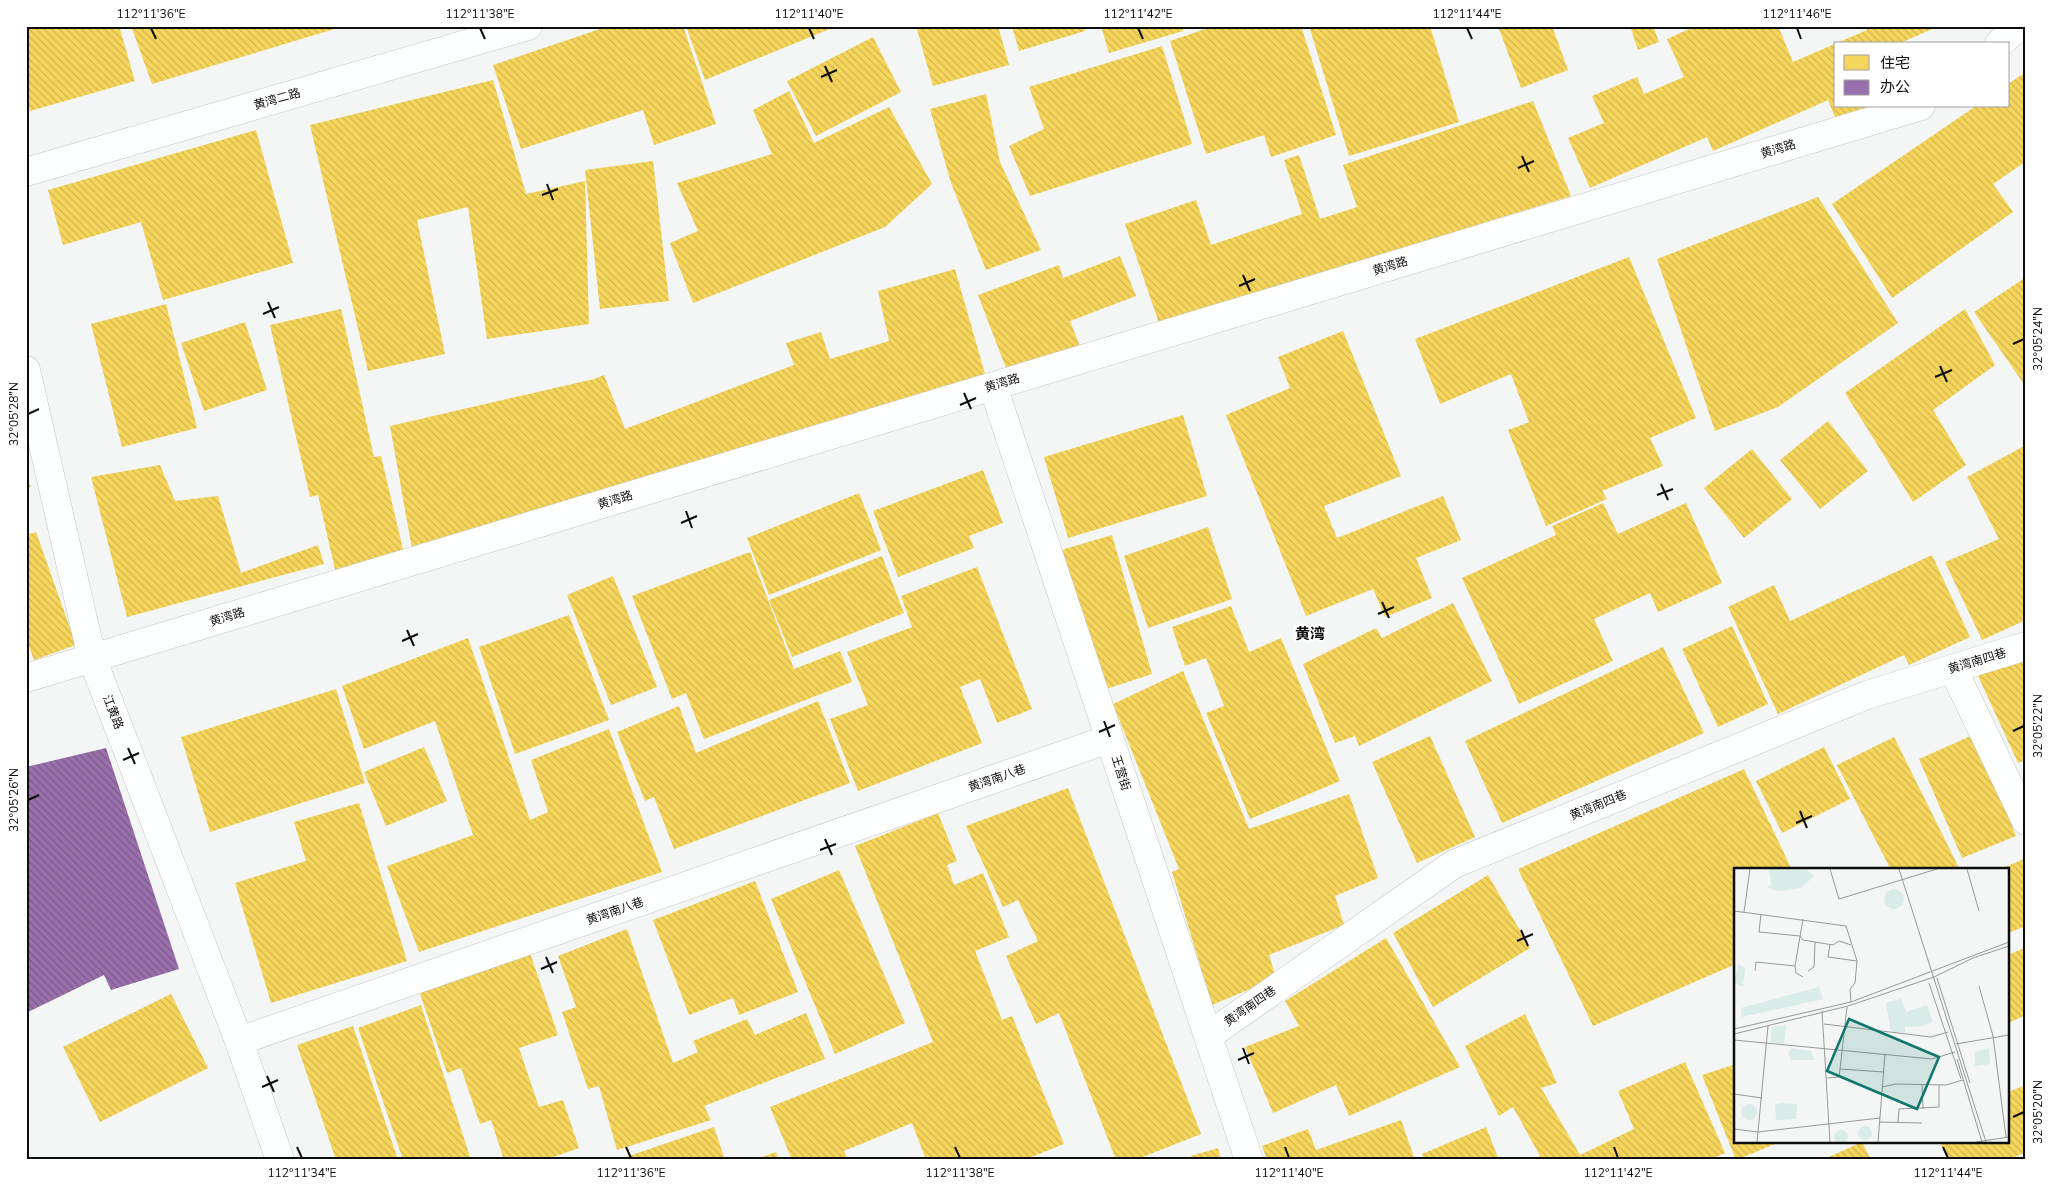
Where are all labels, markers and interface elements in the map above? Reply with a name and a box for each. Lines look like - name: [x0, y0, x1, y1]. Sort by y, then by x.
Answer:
- text: 112°11'36"E: [116, 6, 186, 22]
- text: 112°11'38"E: [445, 6, 515, 22]
- text: 112°11'40"E: [774, 6, 844, 22]
- text: 112°11'42"E: [1103, 6, 1173, 22]
- text: 112°11'44"E: [1432, 6, 1502, 22]
- text: 112°11'46"E: [1762, 6, 1832, 22]
- legend: [1834, 42, 2010, 108]
- text: 住宅: [1880, 53, 1910, 73]
- text: 办公: [1880, 77, 1910, 97]
- street label: 黄湾二路: [252, 85, 302, 113]
- street label: 黄湾路: [1758, 136, 1798, 162]
- street label: 黄湾路: [1370, 253, 1410, 279]
- text: 32°05'24"N: [2030, 307, 2046, 371]
- street label: 黄湾路: [982, 370, 1022, 396]
- text: 32°05'28"N: [6, 382, 22, 446]
- street label: 黄湾路: [595, 487, 635, 513]
- street label: 黄湾路: [207, 604, 247, 630]
- district label: 黄湾: [1295, 624, 1325, 644]
- street label: 黄湾南四巷: [1946, 645, 2008, 677]
- street label: 江黄路: [99, 692, 127, 732]
- text: 32°05'22"N: [2030, 694, 2046, 758]
- street label: 王营街: [1108, 753, 1134, 793]
- street label: 黄湾南八巷: [966, 761, 1028, 795]
- text: 32°05'26"N: [6, 768, 22, 832]
- street label: 黄湾南四巷: [1567, 786, 1629, 824]
- inset map: [1734, 868, 2010, 1144]
- street label: 黄湾南八巷: [584, 894, 646, 928]
- street label: 黄湾南四巷: [1221, 982, 1279, 1030]
- text: 32°05'20"N: [2030, 1080, 2046, 1144]
- text: 112°11'34"E: [267, 1165, 337, 1181]
- text: 112°11'36"E: [596, 1165, 666, 1181]
- text: 112°11'38"E: [925, 1165, 995, 1181]
- text: 112°11'40"E: [1254, 1165, 1324, 1181]
- text: 112°11'42"E: [1583, 1165, 1653, 1181]
- text: 112°11'44"E: [1913, 1165, 1983, 1181]

